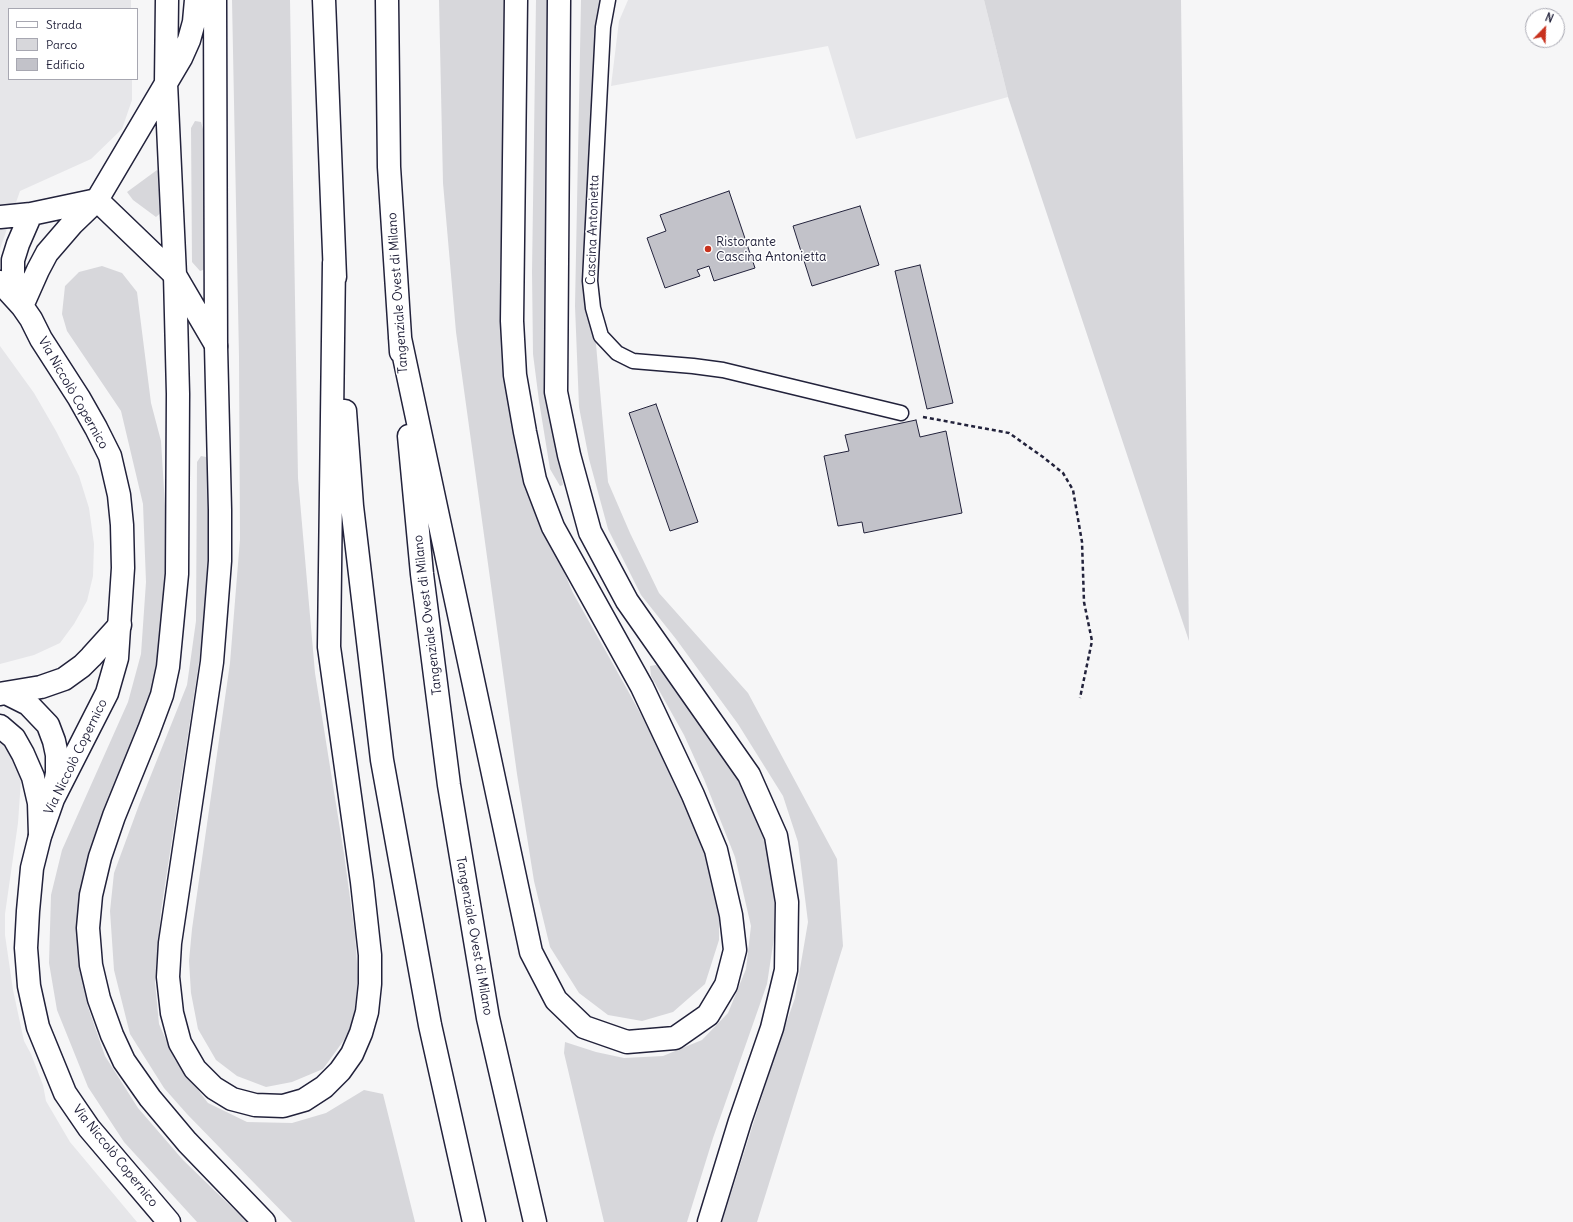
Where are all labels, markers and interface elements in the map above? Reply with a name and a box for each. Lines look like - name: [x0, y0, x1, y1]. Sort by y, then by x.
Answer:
- legend: [8, 8, 138, 80]
- north arrow: [1525, 8, 1565, 48]
- text: N: [1543, 10, 1556, 26]
- text: Strada: [46, 17, 82, 32]
- text: Parco: [46, 37, 77, 52]
- text: Edificio: [46, 57, 85, 72]
- street label: Cascina Antonietta: [583, 175, 603, 285]
- street label: Tangenziale Ovest di Milano: [385, 212, 411, 374]
- place label: Ristorante Cascina Antonietta: [716, 234, 826, 265]
- marker: Ristorante Cascina Antonietta: [703, 244, 713, 254]
- street label: Via Niccolò Copernico: [35, 334, 111, 452]
- street label: Tangenziale Ovest di Milano: [410, 534, 446, 696]
- street label: Via Niccolò Copernico: [41, 697, 111, 817]
- street label: Tangenziale Ovest di Milano: [452, 855, 496, 1017]
- street label: Via Niccolò Copernico: [69, 1102, 161, 1210]

